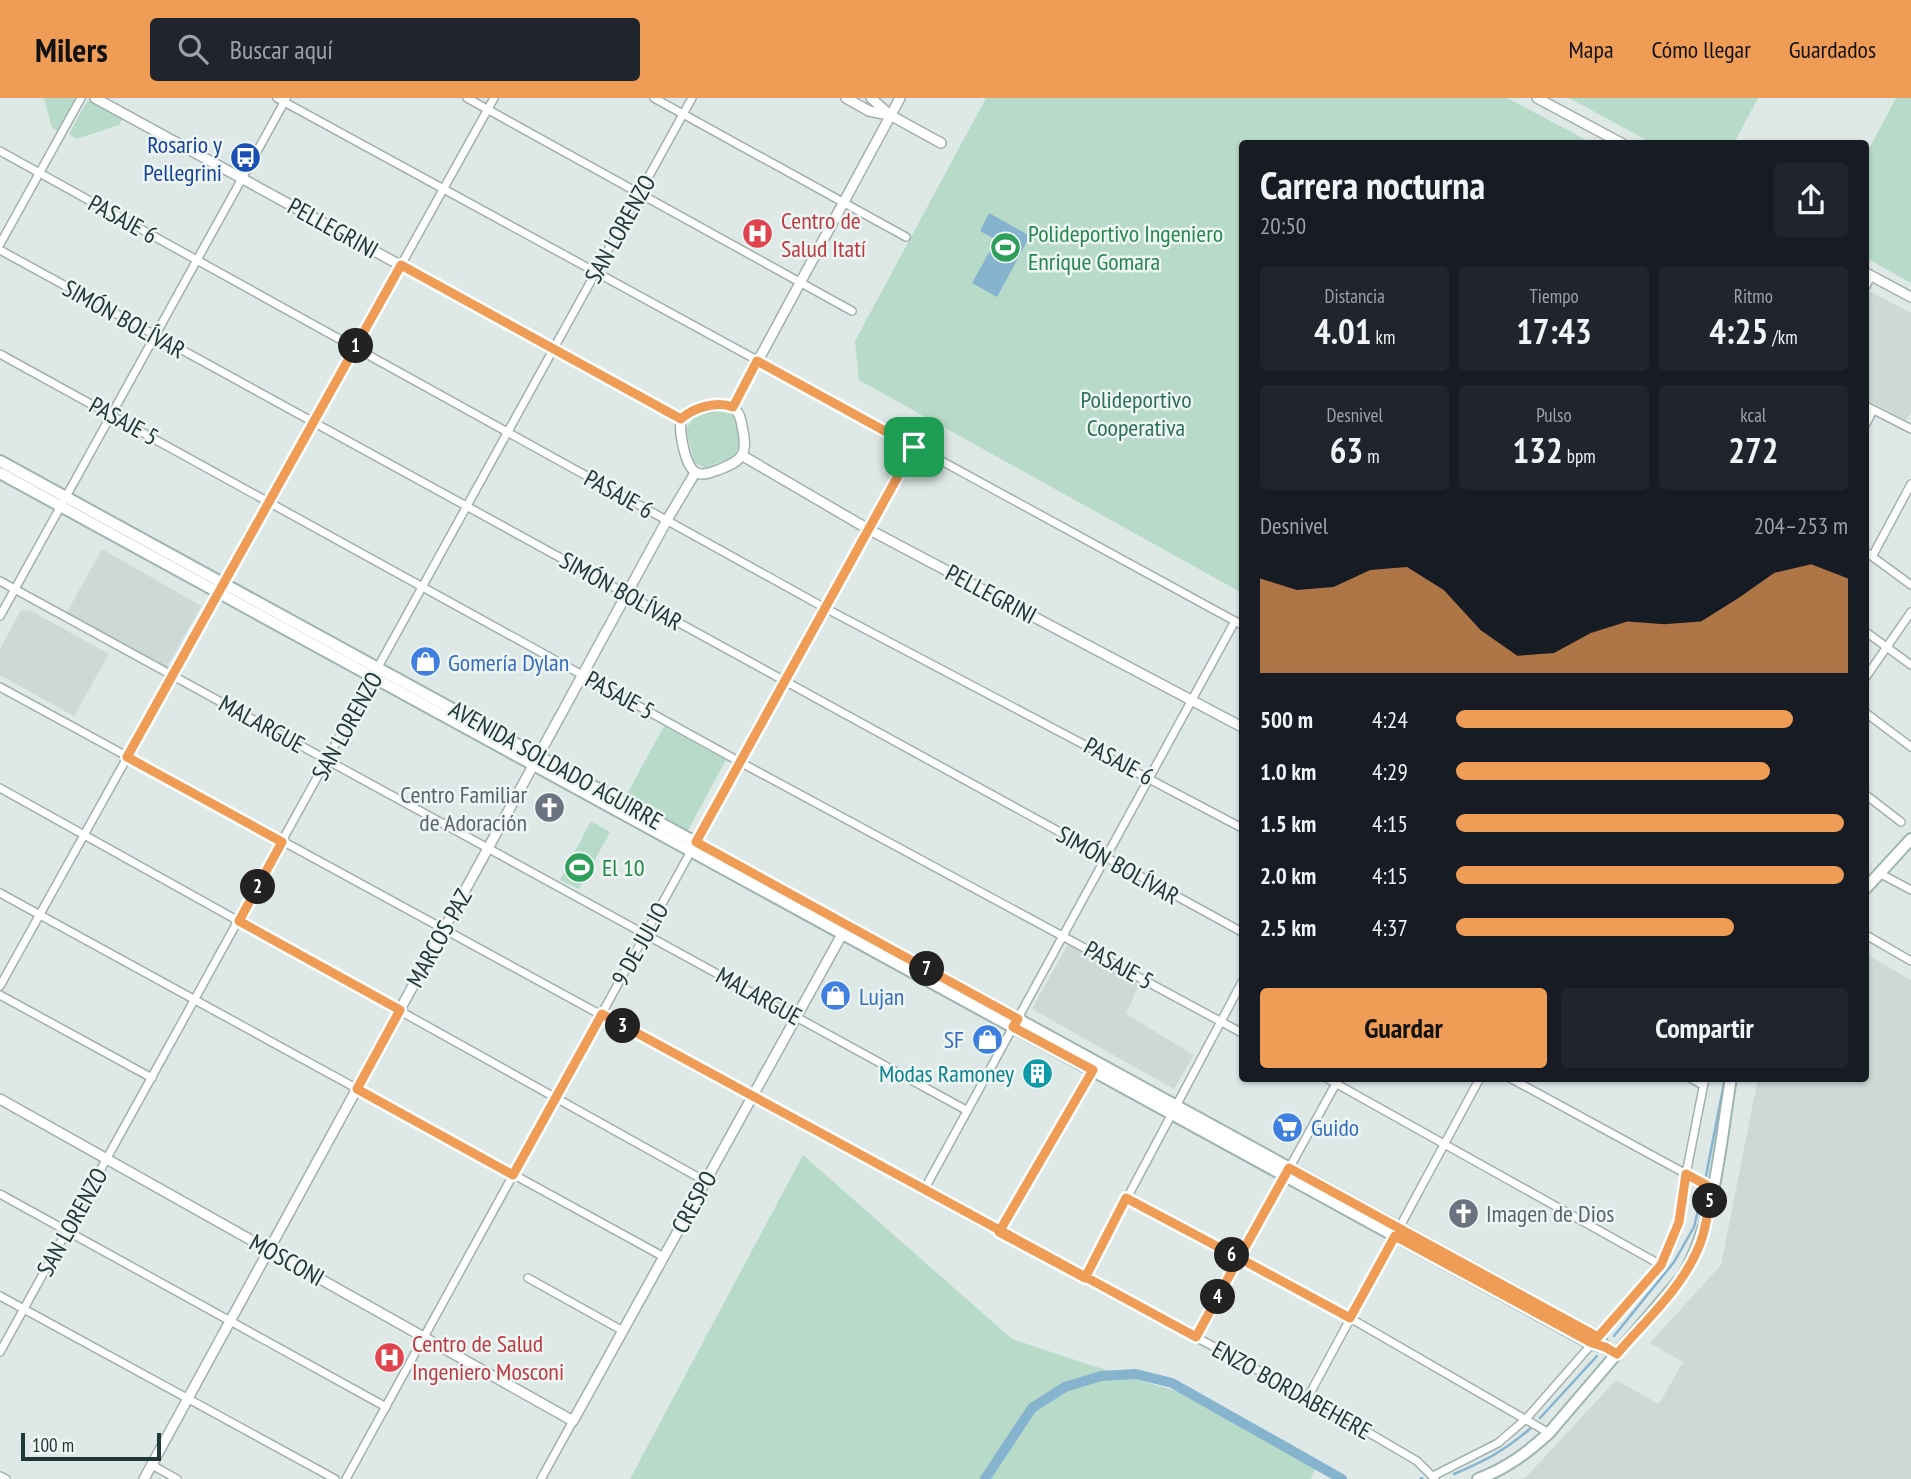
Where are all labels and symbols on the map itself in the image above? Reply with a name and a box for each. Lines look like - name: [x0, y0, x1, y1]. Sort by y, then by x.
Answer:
- place label: Rosario y Pellegrini: [143, 129, 222, 188]
- bus stop icon: Rosario y Pellegrini: [228, 141, 262, 175]
- street label: SAN LORENZO: [578, 169, 662, 289]
- street label: PASAJE 6: [83, 187, 163, 251]
- street label: PELLEGRINI: [282, 191, 384, 265]
- place label: Centro de Salud Itatí: [781, 205, 866, 264]
- hospital icon: Centro de Salud Itatí: [741, 217, 775, 251]
- place label: Polideportivo Ingeniero Enrique Gomara: [1028, 218, 1223, 277]
- sports icon: Polideportivo Ingeniero Enrique Gomara: [988, 230, 1022, 264]
- street label: SIMÓN BOLÍVAR: [57, 273, 191, 365]
- pin: 1: [338, 328, 374, 364]
- park label: Polideportivo Cooperativa: [1080, 384, 1192, 443]
- street label: PASAJE 5: [84, 389, 164, 453]
- pin: [884, 417, 944, 477]
- street label: PASAJE 6: [579, 462, 659, 526]
- street label: SIMÓN BOLÍVAR: [554, 545, 688, 637]
- street label: PELLEGRINI: [940, 557, 1042, 631]
- shop icon: Gomería Dylan: [408, 645, 442, 679]
- place label: Gomería Dylan: [448, 647, 569, 678]
- street label: PASAJE 5: [580, 663, 660, 727]
- street label: SAN LORENZO: [305, 666, 389, 786]
- street label: MALARGUE: [214, 688, 310, 760]
- street label: AVENIDA SOLDADO AGUIRRE: [444, 693, 668, 837]
- street label: PASAJE 6: [1079, 730, 1159, 792]
- place label: Centro Familiar de Adoración: [400, 779, 527, 838]
- church icon: Centro Familiar de Adoración: [533, 791, 567, 825]
- street label: SIMÓN BOLÍVAR: [1051, 819, 1185, 911]
- sports icon: El 10: [562, 850, 596, 884]
- place label: El 10: [602, 852, 645, 883]
- pin: 2: [240, 870, 276, 904]
- street label: MARCOS PAZ: [399, 883, 479, 993]
- street label: 9 DE JULIO: [604, 897, 676, 991]
- street label: PASAJE 5: [1079, 933, 1159, 997]
- pin: 7: [909, 952, 944, 986]
- street label: MALARGUE: [711, 960, 807, 1032]
- shop icon: Lujan: [819, 979, 853, 1013]
- place label: Lujan: [859, 981, 904, 1012]
- pin: 3: [606, 1009, 640, 1044]
- shop icon: SF: [970, 1022, 1004, 1056]
- place label: SF: [944, 1024, 964, 1055]
- building icon: Modas Ramoney: [1020, 1056, 1054, 1090]
- place label: Modas Ramoney: [879, 1058, 1014, 1089]
- supermarket icon: Guido: [1271, 1110, 1305, 1144]
- place label: Guido: [1311, 1112, 1359, 1143]
- street label: SAN LORENZO: [30, 1162, 114, 1282]
- street label: CRESPO: [664, 1165, 724, 1239]
- pin: 5: [1692, 1184, 1728, 1218]
- church icon: Imagen de Dios: [1446, 1196, 1480, 1230]
- place label: Imagen de Dios: [1486, 1198, 1614, 1229]
- street label: MOSCONI: [244, 1227, 330, 1293]
- pin: 6: [1214, 1238, 1250, 1272]
- pin: 4: [1200, 1280, 1236, 1314]
- place label: Centro de Salud Ingeniero Mosconi: [412, 1328, 564, 1387]
- street label: ENZO BORDABEHERE: [1207, 1333, 1377, 1447]
- hospital icon: Centro de Salud Ingeniero Mosconi: [372, 1340, 406, 1374]
- scale bar: [21, 1430, 161, 1462]

